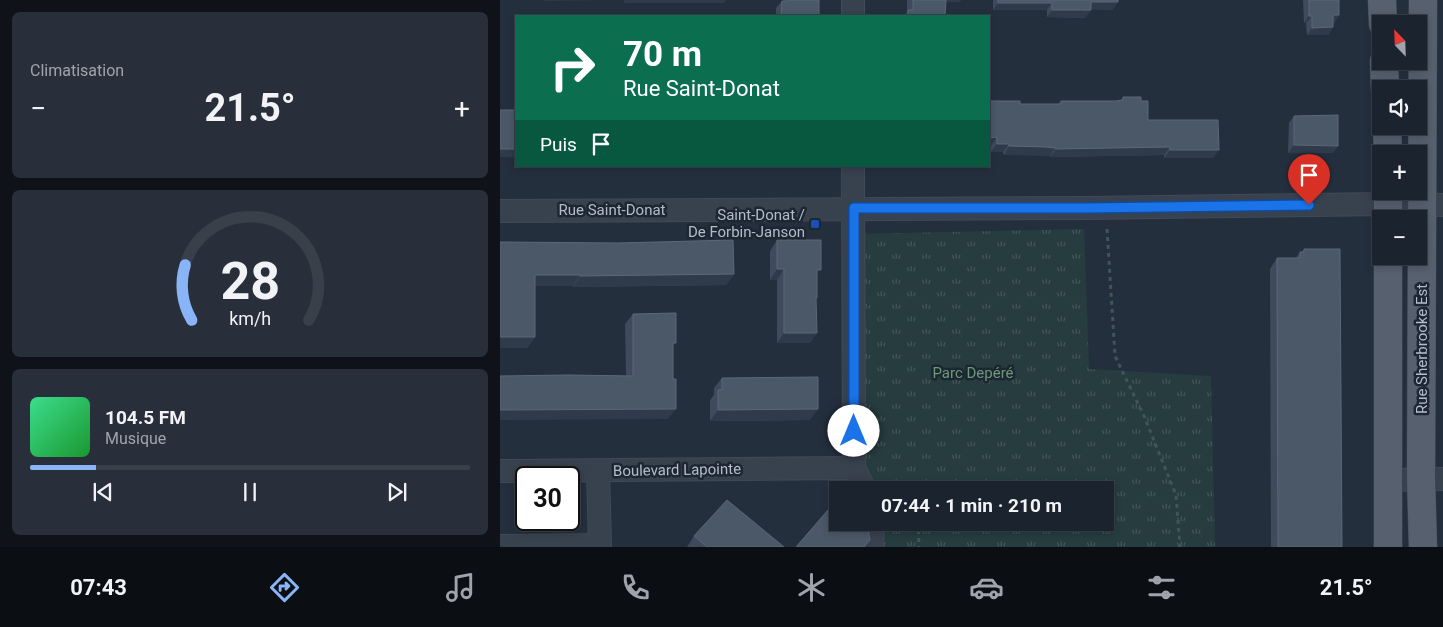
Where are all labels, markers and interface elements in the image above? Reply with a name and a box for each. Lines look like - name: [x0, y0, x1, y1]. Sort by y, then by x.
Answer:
- north arrow: [1372, 15, 1428, 70]
- map controls: [1372, 15, 1427, 265]
- text: 70 m: [623, 34, 702, 75]
- icon: right: [540, 35, 605, 100]
- text: Climatisation: [30, 61, 124, 80]
- text: Rue Saint-Donat: [623, 76, 780, 101]
- button: sound: [1372, 80, 1427, 135]
- text: 21.5°: [204, 86, 296, 130]
- text: −: [30, 92, 46, 125]
- text: +: [454, 92, 470, 125]
- icon: arrive: [587, 130, 615, 158]
- text: Puis: [540, 133, 577, 156]
- button: +: [1372, 145, 1427, 200]
- pin: [1288, 154, 1330, 205]
- icon: arrive: [1295, 161, 1323, 189]
- street label: Rue Saint-Donat: [559, 201, 666, 219]
- place label: Saint-Donat / De Forbin-Janson: [688, 206, 805, 241]
- button: −: [1372, 210, 1427, 265]
- marker: Saint-Donat / De Forbin-Janson: [809, 218, 821, 230]
- text: 28: [220, 251, 280, 312]
- street label: Rue Sherbrooke Est: [1413, 284, 1431, 414]
- text: km/h: [229, 308, 271, 329]
- park label: Parc Depéré: [932, 364, 1014, 382]
- position arrow: [827, 404, 879, 456]
- text: 104.5 FM: [105, 406, 186, 429]
- text: Musique: [105, 429, 166, 448]
- street label: Boulevard Lapointe: [613, 460, 741, 480]
- speed limit sign: 30: [515, 466, 580, 531]
- icon: previous: [89, 478, 117, 506]
- icon: pause: [236, 478, 264, 506]
- icon: next: [383, 478, 411, 506]
- text: 07:44 · 1 min · 210 m: [881, 494, 1062, 517]
- icon: directions: [267, 570, 302, 605]
- icon: music: [443, 570, 478, 605]
- icon: phone: [618, 570, 653, 605]
- icon: climate: [794, 570, 829, 605]
- icon: car: [969, 570, 1004, 605]
- icon: filters: [1144, 570, 1179, 605]
- text: 07:43: [70, 575, 127, 600]
- text: 21.5°: [1320, 575, 1373, 600]

